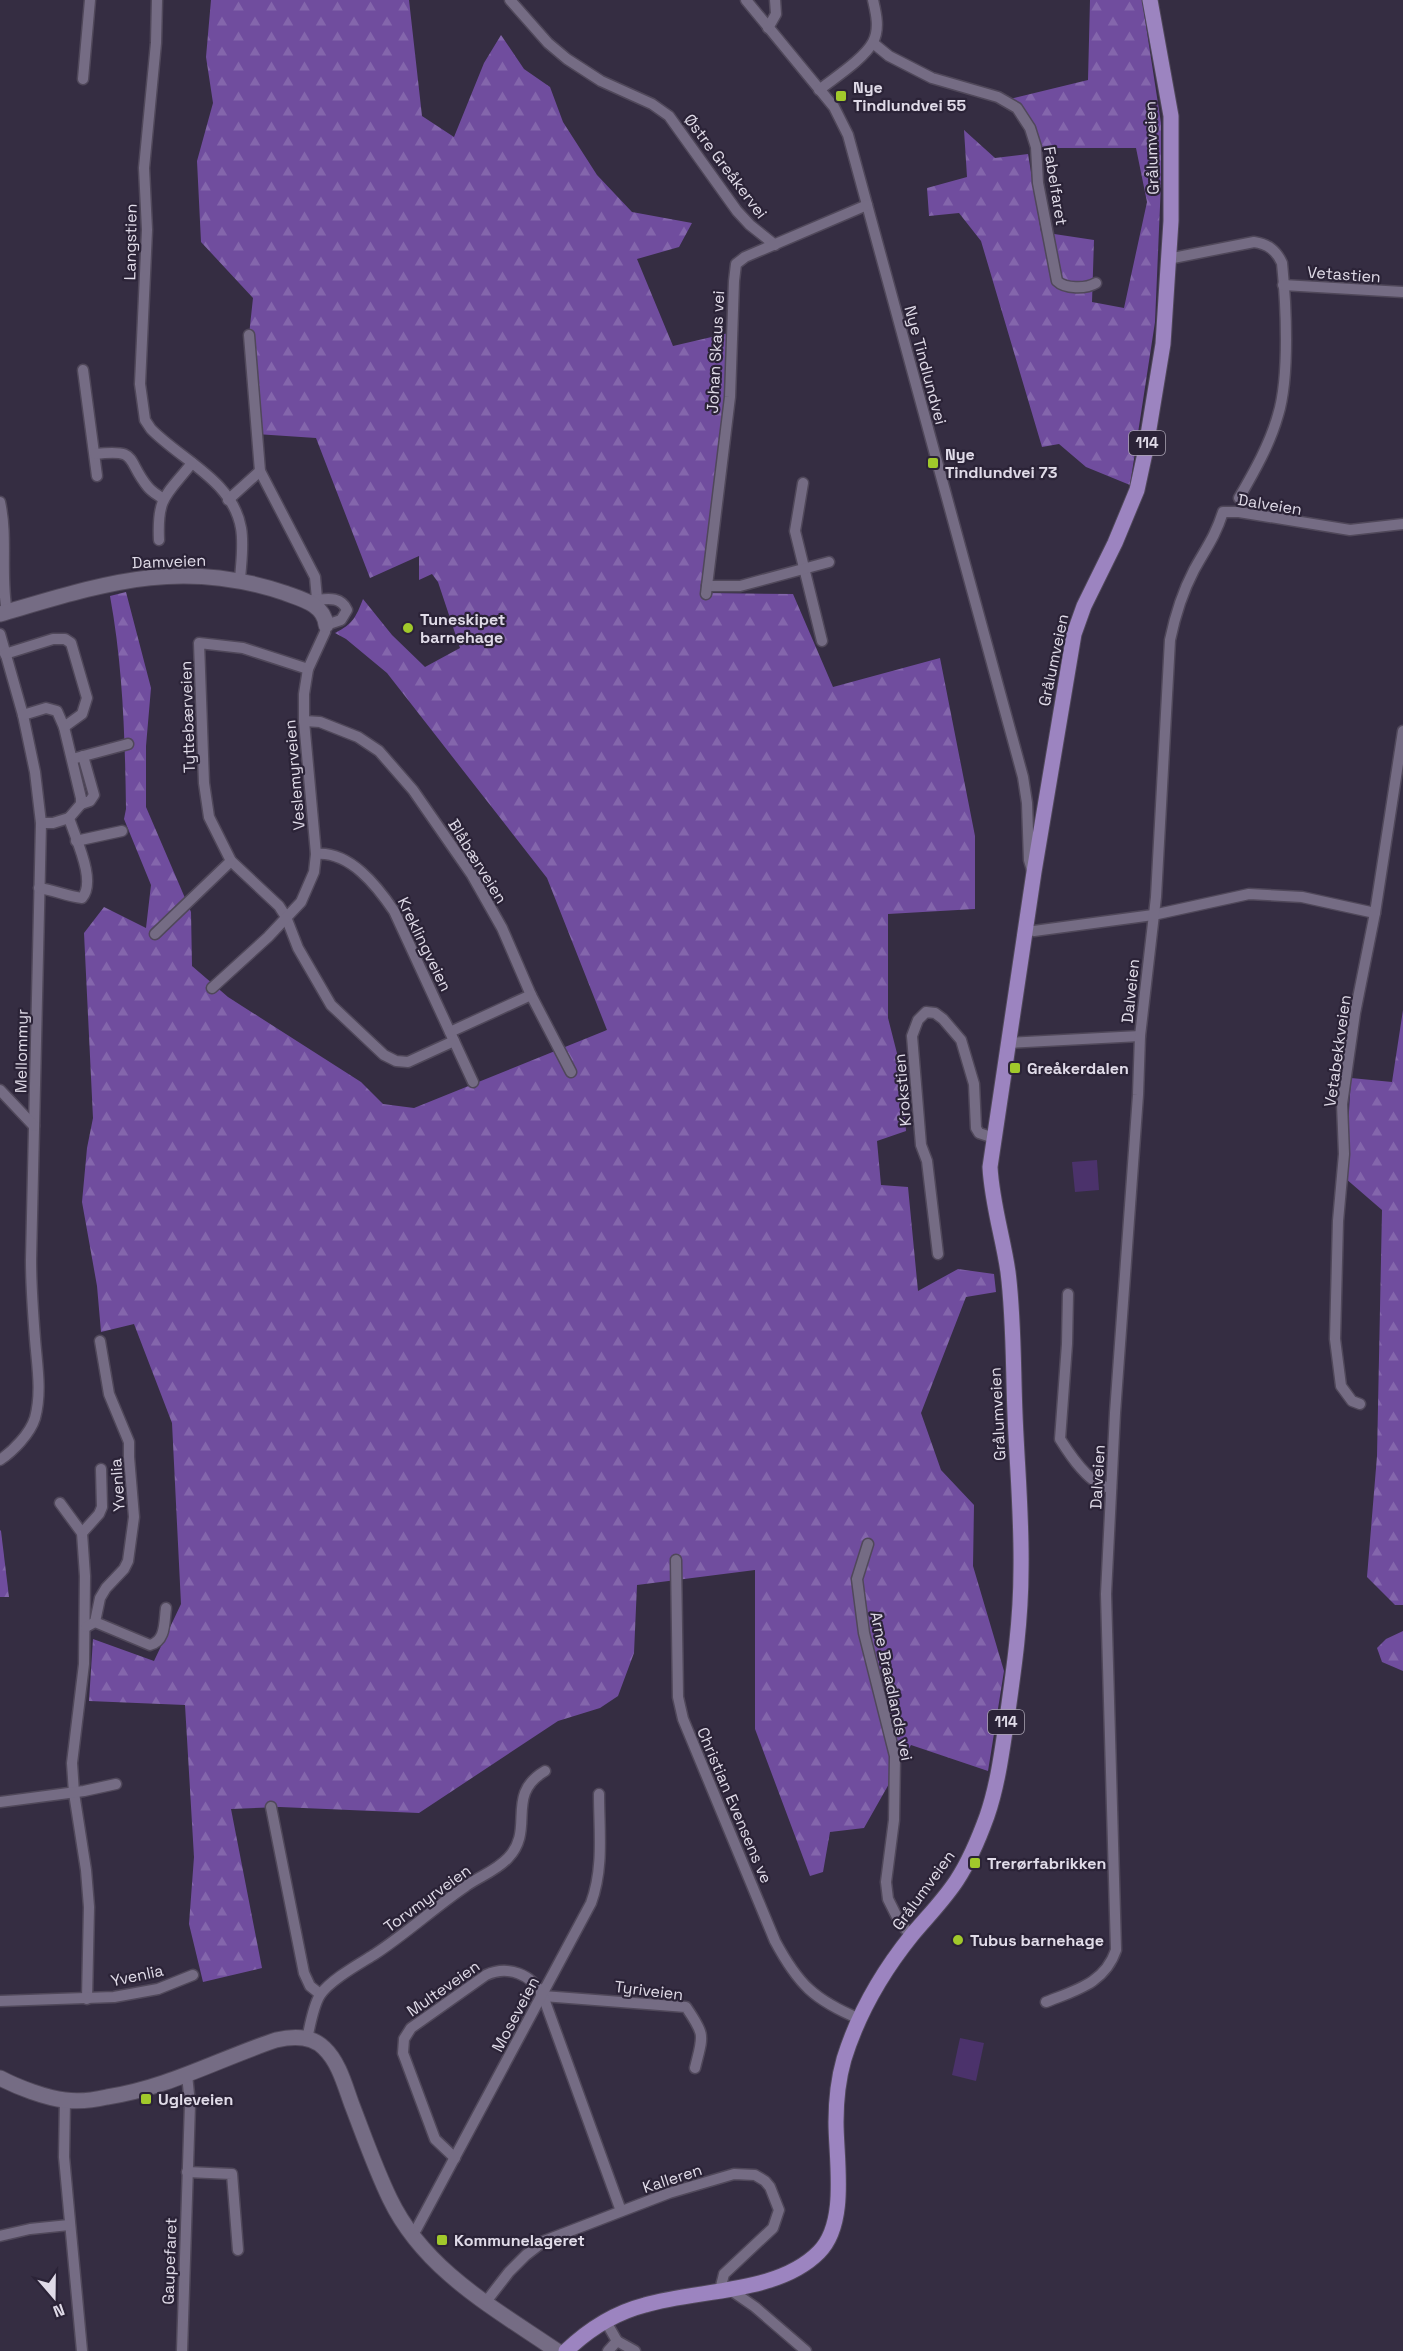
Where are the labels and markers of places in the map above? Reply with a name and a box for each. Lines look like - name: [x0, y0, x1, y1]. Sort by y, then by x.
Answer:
- place label: Nye Tindlundvei 55: [853, 77, 966, 116]
- marker: Nye Tindlundvei 55: [834, 89, 848, 103]
- place label: Nye Tindlundvei 73: [945, 444, 1058, 483]
- marker: Nye Tindlundvei 73: [926, 456, 940, 470]
- place label: Tuneskipet barnehage: [420, 609, 505, 648]
- marker: Tuneskipet barnehage: [401, 621, 415, 635]
- place label: Greåkerdalen: [1027, 1058, 1129, 1079]
- marker: Greåkerdalen: [1008, 1061, 1022, 1075]
- place label: Trerørfabrikken: [987, 1853, 1106, 1874]
- marker: Trerørfabrikken: [968, 1856, 982, 1870]
- place label: Tubus barnehage: [970, 1930, 1104, 1951]
- marker: Tubus barnehage: [951, 1933, 965, 1947]
- place label: Ugleveien: [158, 2089, 233, 2110]
- marker: Ugleveien: [139, 2092, 153, 2106]
- place label: Kommunelageret: [454, 2230, 585, 2251]
- marker: Kommunelageret: [435, 2233, 449, 2247]

